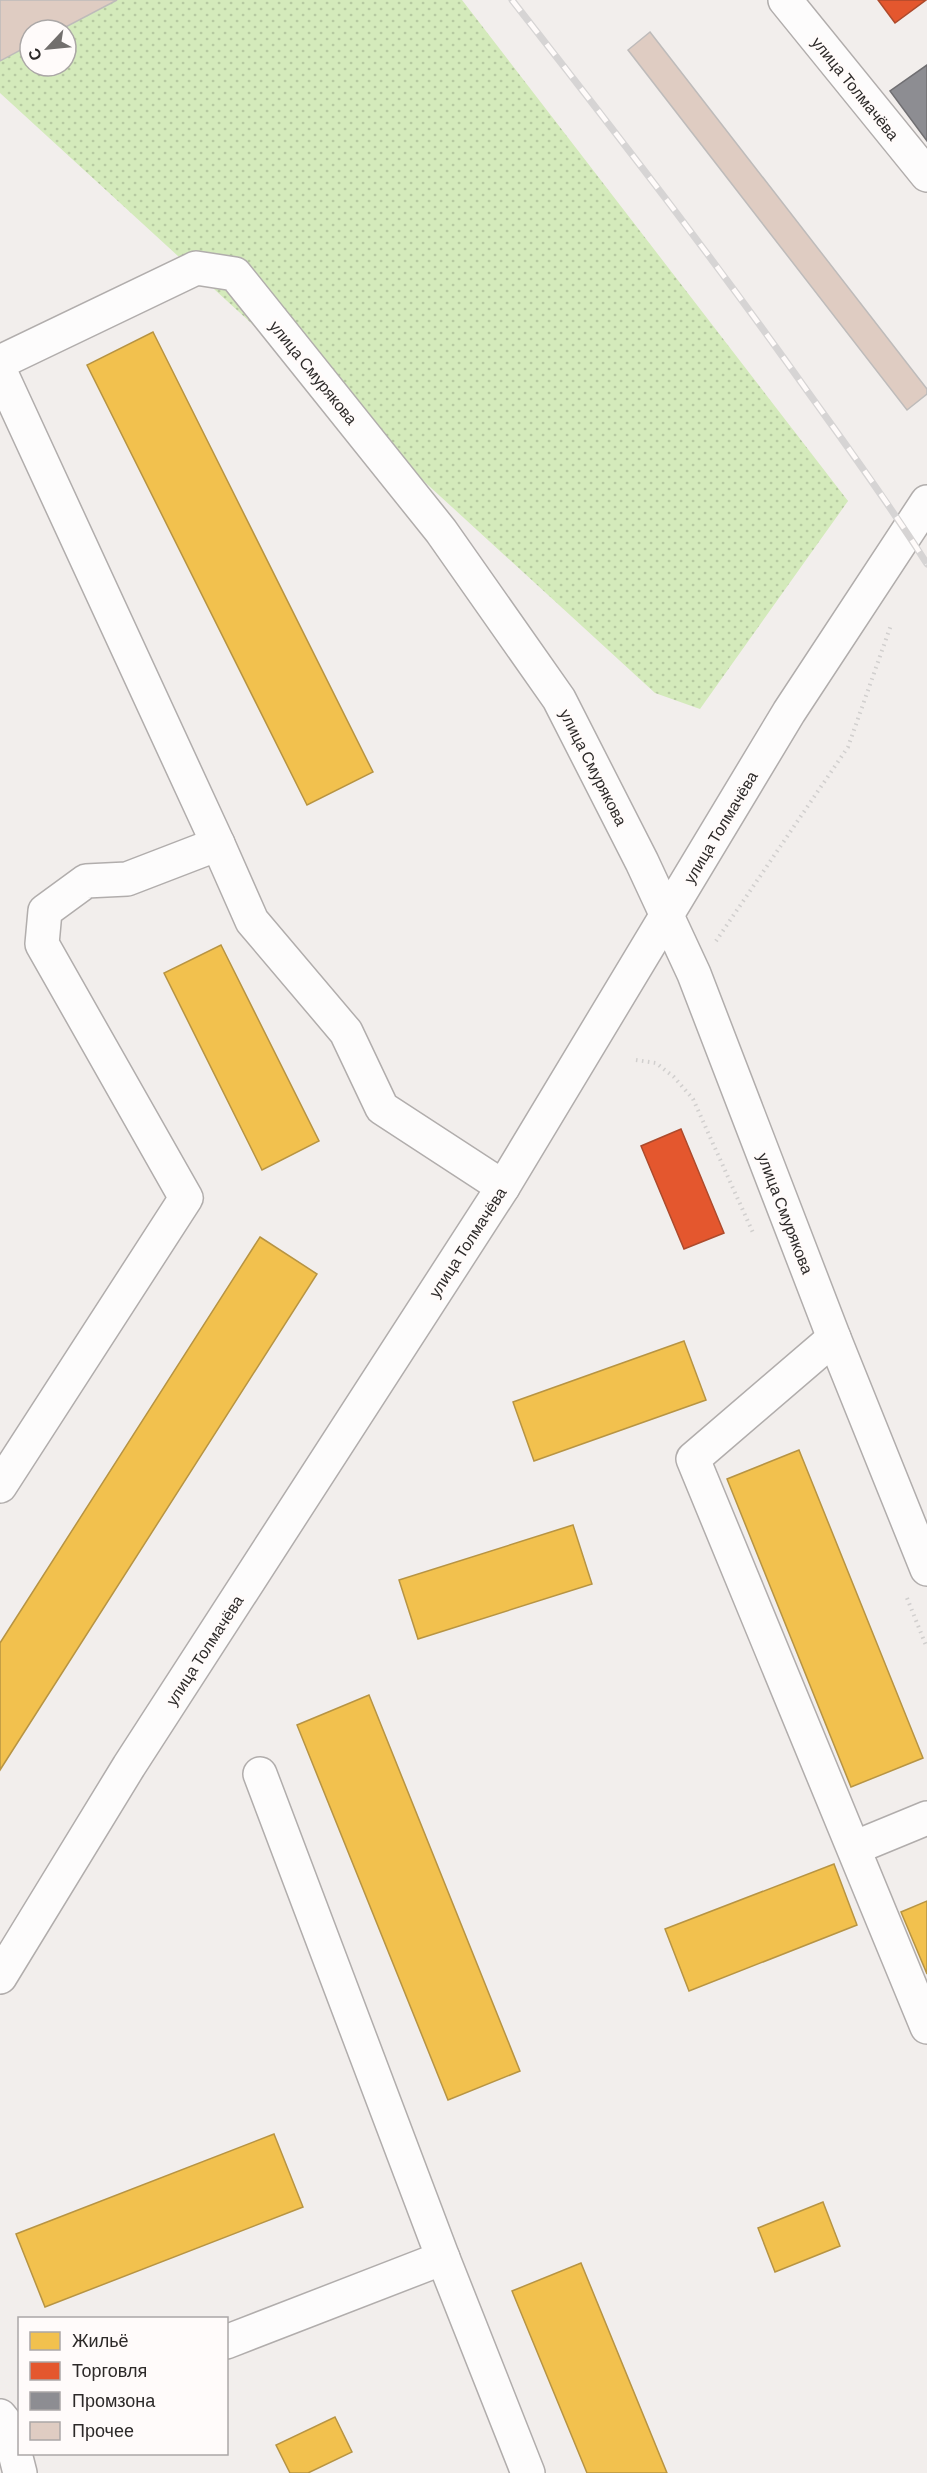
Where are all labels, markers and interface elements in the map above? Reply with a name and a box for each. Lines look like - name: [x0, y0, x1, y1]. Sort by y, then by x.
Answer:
- north arrow: [18, 18, 78, 78]
- street label: улица Толмачёва: [808, 32, 904, 144]
- text: С: [23, 45, 45, 64]
- street label: улица Смурякова: [266, 316, 362, 428]
- street label: улица Смурякова: [556, 705, 632, 829]
- street label: улица Толмачёва: [679, 767, 761, 887]
- street label: улица Смурякова: [754, 1150, 818, 1276]
- street label: улица Толмачёва: [424, 1183, 510, 1301]
- street label: улица Толмачёва: [161, 1591, 247, 1709]
- legend: [18, 2317, 228, 2455]
- text: Жильё: [72, 2329, 129, 2351]
- text: Торговля: [72, 2359, 147, 2381]
- text: Промзона: [72, 2389, 156, 2411]
- text: Прочее: [72, 2419, 134, 2441]

